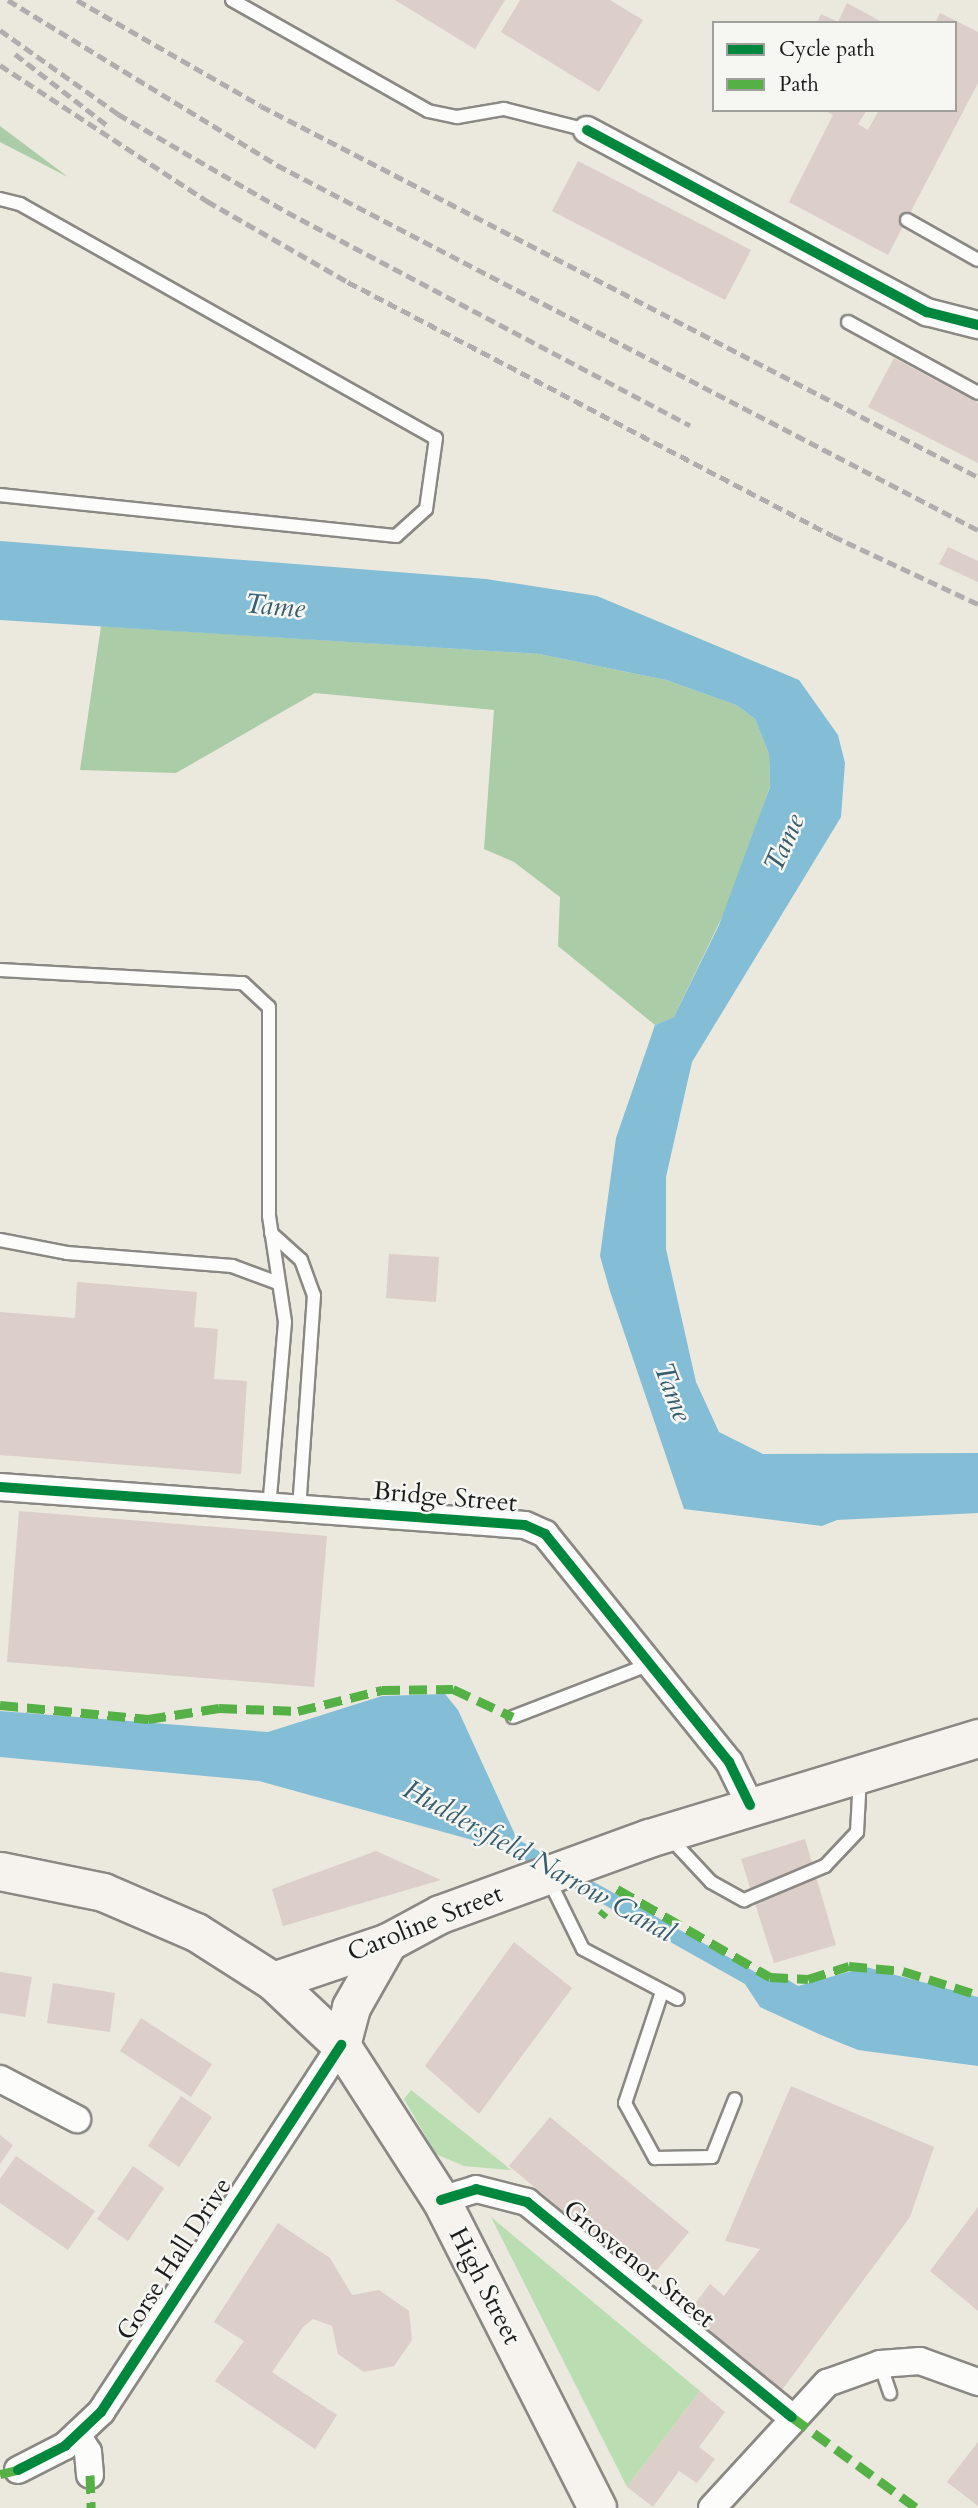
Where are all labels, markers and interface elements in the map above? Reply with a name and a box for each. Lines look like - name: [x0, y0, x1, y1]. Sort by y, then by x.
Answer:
- legend: [712, 21, 957, 112]
- text: Cycle path: [779, 35, 875, 64]
- text: Path: [779, 70, 819, 99]
- water label: Tame: [244, 587, 306, 625]
- water label: Tame: [756, 809, 812, 877]
- water label: Tame: [647, 1358, 699, 1426]
- street label: Bridge Street: [372, 1475, 518, 1519]
- water label: Huddersfield Narrow Canal: [397, 1772, 681, 1950]
- street label: Caroline Street: [343, 1878, 507, 1968]
- street label: Gorse Hall Drive: [110, 2172, 238, 2346]
- street label: Grosvenor Street: [557, 2193, 721, 2335]
- street label: High Street: [442, 2222, 528, 2350]

